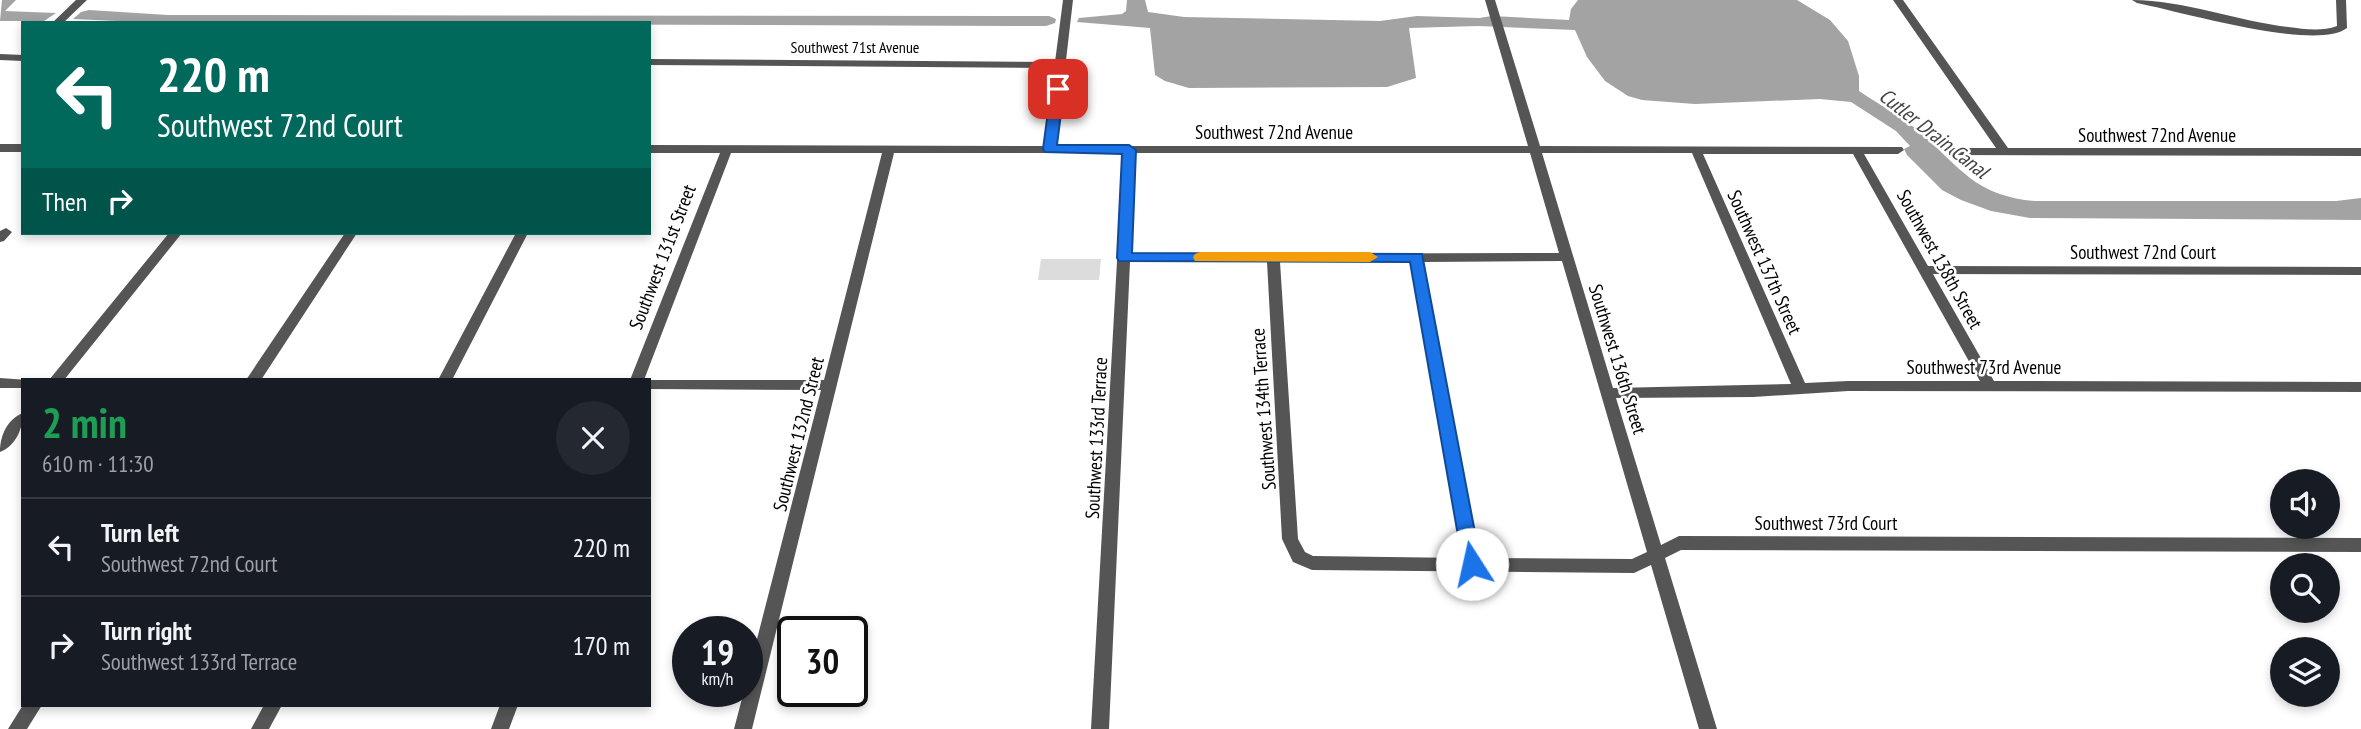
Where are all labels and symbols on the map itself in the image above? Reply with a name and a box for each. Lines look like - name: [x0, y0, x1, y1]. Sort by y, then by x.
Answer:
- street label: Southwest 71st Avenue: [791, 37, 919, 57]
- pin: [1028, 59, 1088, 119]
- water label: Cutler Drain Canal: [1874, 82, 1996, 185]
- street label: Southwest 72nd Avenue: [1195, 120, 1353, 144]
- street label: Southwest 72nd Avenue: [2078, 123, 2236, 147]
- street label: Southwest 131st Street: [623, 180, 701, 333]
- street label: Southwest 138th Street: [1892, 185, 1989, 333]
- street label: Southwest 137th Street: [1722, 186, 1808, 338]
- street label: Southwest 72nd Court: [2070, 240, 2217, 264]
- street label: Southwest 136th Street: [1584, 281, 1652, 438]
- street label: Southwest 134th Terrace: [1245, 327, 1281, 491]
- street label: Southwest 132nd Street: [767, 354, 829, 514]
- street label: Southwest 73rd Avenue: [1907, 355, 2062, 379]
- street label: Southwest 133rd Terrace: [1080, 356, 1112, 520]
- street label: Southwest 73rd Court: [1755, 511, 1898, 535]
- position arrow: [1435, 527, 1509, 601]
- speed limit sign: 30: [777, 616, 868, 707]

